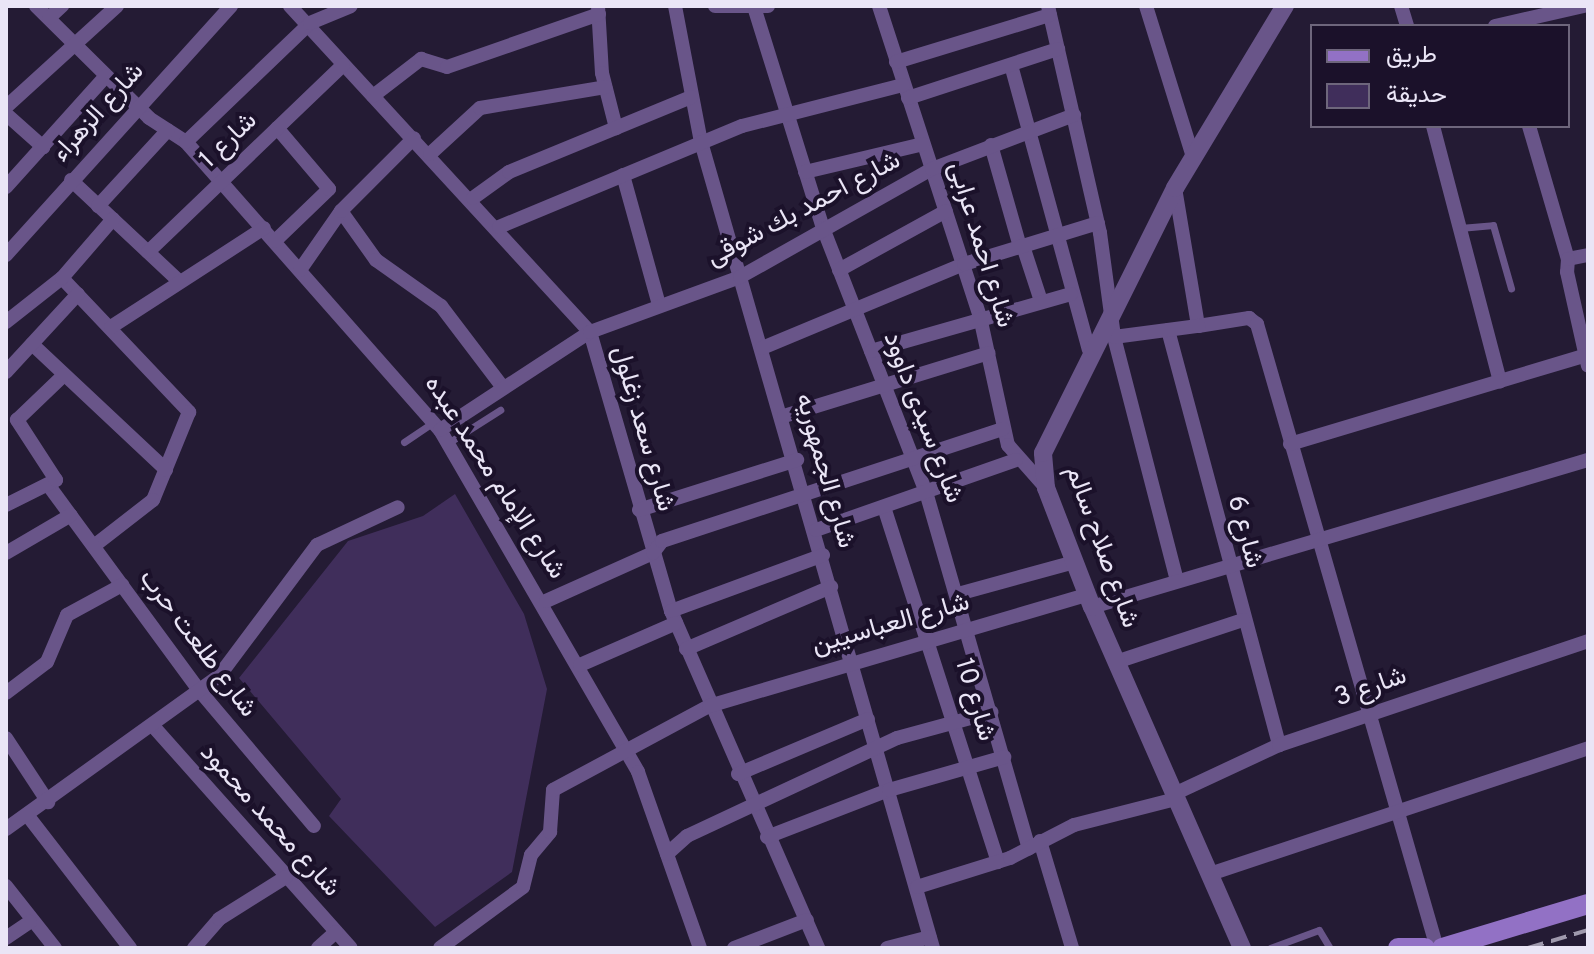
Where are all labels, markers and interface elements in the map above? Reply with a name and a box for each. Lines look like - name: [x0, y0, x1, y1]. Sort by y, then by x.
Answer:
- legend: [1310, 24, 1570, 128]
- text: طريق: [1386, 41, 1437, 71]
- street label: شارع الزهراء: [46, 57, 152, 169]
- text: حديقة: [1386, 81, 1447, 111]
- street label: شارع 1: [194, 106, 264, 176]
- street label: شارع احمد بك شوقى: [702, 146, 906, 274]
- street label: شارع احمد عرابى: [940, 158, 1020, 332]
- street label: شارع سيدى داوود: [875, 328, 969, 508]
- street label: شارع سعد زغلول: [603, 343, 681, 515]
- street label: شارع الإمام محمد عبده: [417, 370, 571, 586]
- street label: شارع الجمهوريه: [787, 390, 861, 552]
- street label: شارع صلاح سالم: [1057, 462, 1145, 632]
- street label: شارع 6: [1219, 492, 1269, 572]
- street label: شارع طلعت حرب: [131, 564, 263, 724]
- street label: شارع العباسيين: [809, 588, 973, 662]
- street label: شارع 10: [947, 655, 1001, 745]
- street label: شارع 3: [1331, 661, 1411, 715]
- street label: شارع محمد محمود: [192, 738, 346, 904]

